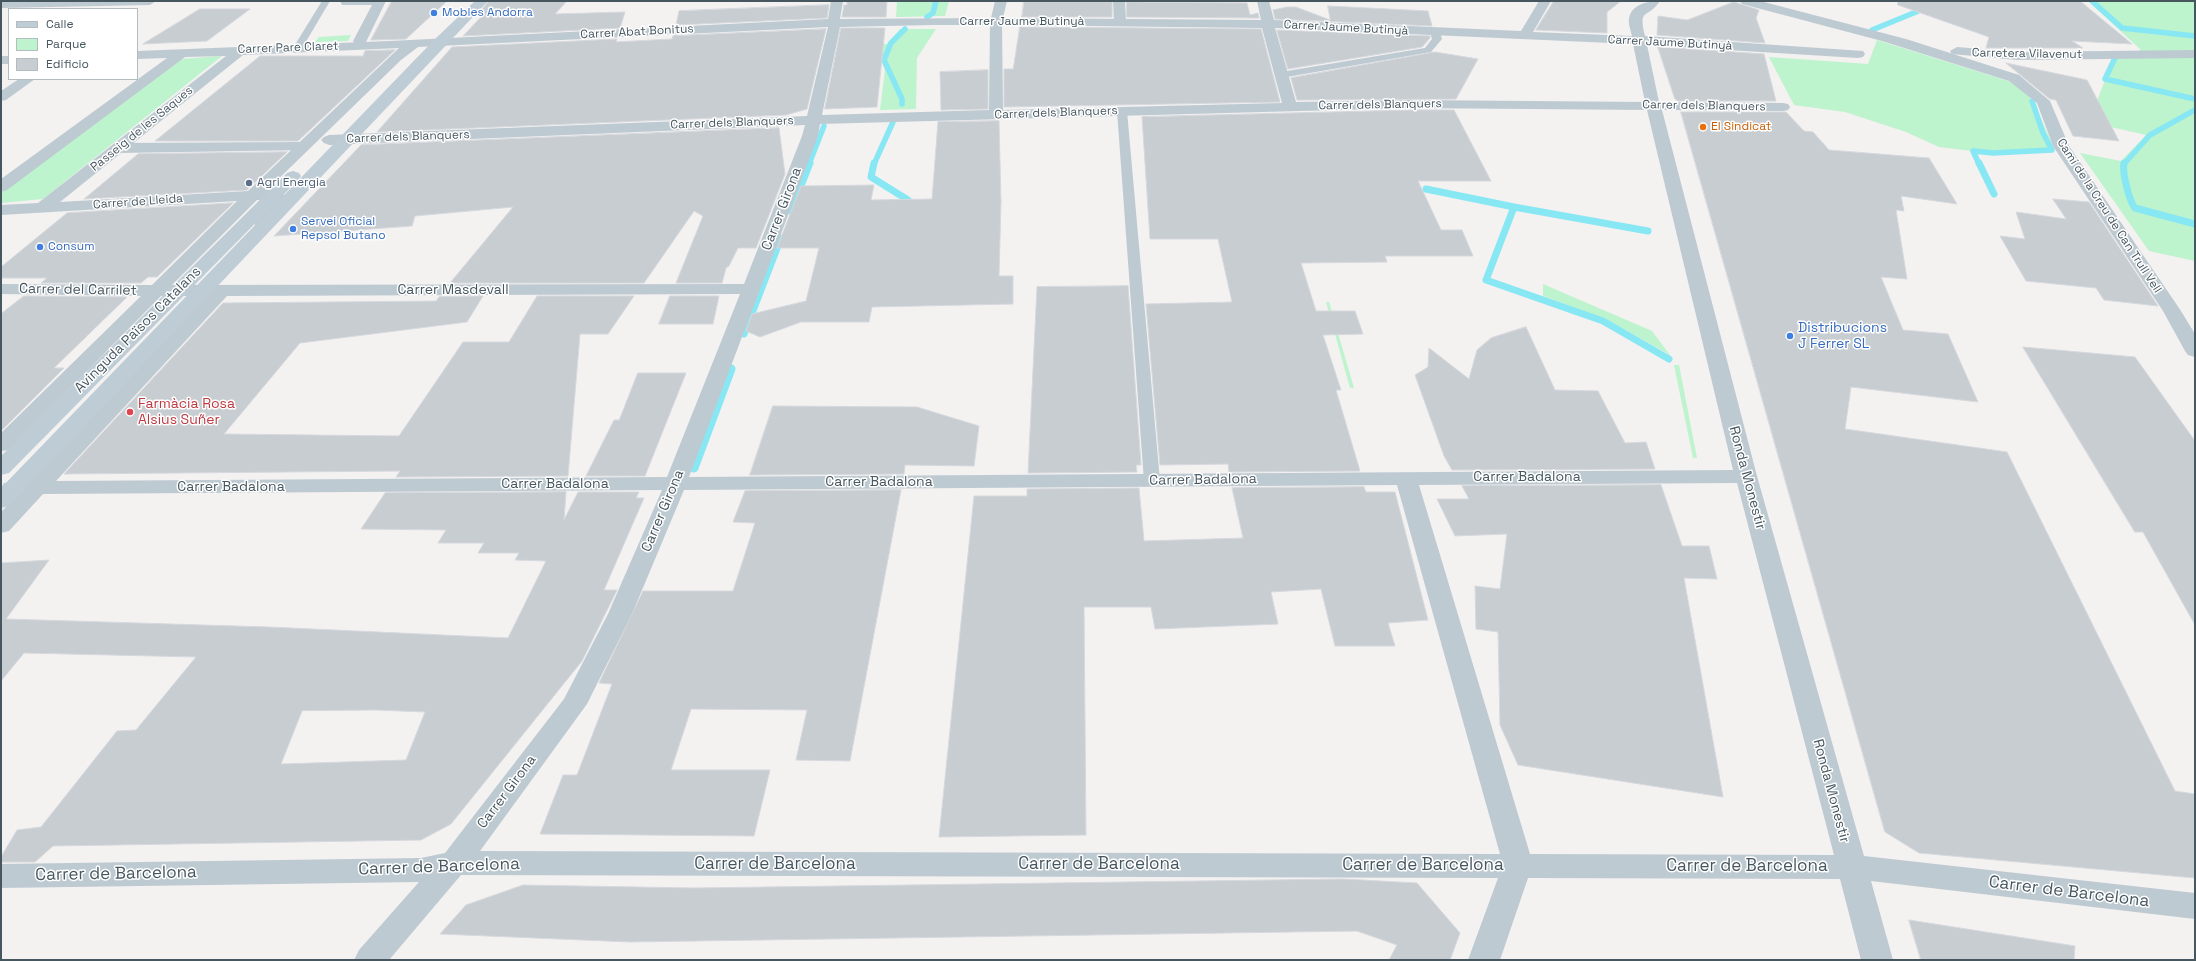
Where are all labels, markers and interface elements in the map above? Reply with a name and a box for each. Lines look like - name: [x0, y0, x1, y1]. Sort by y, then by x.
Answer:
- place label: Mobles Andorra: [442, 6, 533, 20]
- legend: [8, 8, 138, 80]
- marker: Mobles Andorra: [429, 8, 439, 18]
- street label: Carrer Jaume Butinyà: [960, 15, 1084, 29]
- text: Calle: [46, 16, 74, 32]
- street label: Carrer Jaume Butinyà: [1283, 18, 1409, 38]
- street label: Carrer Abat Bonitus: [580, 22, 694, 42]
- street label: Carrer Jaume Butinyà: [1607, 33, 1733, 53]
- text: Parque: [46, 36, 86, 52]
- street label: Carrer Pare Claret: [237, 39, 339, 57]
- street label: Carretera Vilavenut: [1972, 46, 2082, 62]
- text: Edificio: [46, 56, 89, 72]
- street label: Passeig de les Saques: [88, 83, 196, 175]
- street label: Carrer dels Blanquers: [1318, 97, 1442, 113]
- street label: Carrer dels Blanquers: [1642, 98, 1766, 114]
- street label: Carrer dels Blanquers: [994, 104, 1118, 122]
- street label: Carrer dels Blanquers: [670, 114, 794, 132]
- place label: El Sindicat: [1711, 120, 1771, 134]
- marker: El Sindicat: [1698, 122, 1708, 132]
- street label: Carrer dels Blanquers: [346, 128, 470, 146]
- street label: Camí de la Creu de Can Trull Vell: [2054, 136, 2164, 296]
- street label: Carrer Girona: [758, 165, 806, 253]
- place label: Agri Energia: [257, 176, 326, 190]
- marker: Agri Energia: [244, 178, 254, 188]
- street label: Carrer de Lleida: [92, 192, 184, 212]
- place label: Servei Oficial Repsol Butano: [301, 215, 386, 243]
- marker: Servei Oficial Repsol Butano: [288, 224, 298, 234]
- place label: Consum: [48, 240, 94, 254]
- marker: Consum: [35, 242, 45, 252]
- street label: Avinguda Països Catalans: [71, 263, 205, 397]
- street label: Carrer del Carrilet: [19, 281, 137, 299]
- street label: Carrer Masdevall: [397, 282, 509, 298]
- place label: Distribucions J Ferrer SL: [1798, 320, 1887, 352]
- marker: Distribucions J Ferrer SL: [1785, 331, 1795, 341]
- place label: Farmàcia Rosa Alsius Suñer: [138, 396, 235, 428]
- marker: Farmàcia Rosa Alsius Suñer: [125, 407, 135, 417]
- street label: Ronda Monestir: [1725, 424, 1769, 532]
- street label: Carrer Girona: [638, 467, 688, 555]
- street label: Carrer Badalona: [1473, 469, 1581, 485]
- street label: Carrer Badalona: [1149, 471, 1257, 489]
- street label: Carrer Badalona: [825, 474, 933, 490]
- street label: Carrer Badalona: [501, 476, 609, 492]
- street label: Carrer Badalona: [177, 479, 285, 495]
- street label: Ronda Monestir: [1809, 737, 1853, 845]
- street label: Carrer Girona: [474, 752, 540, 832]
- street label: Carrer de Barcelona: [358, 854, 520, 880]
- street label: Carrer de Barcelona: [694, 854, 856, 874]
- street label: Carrer de Barcelona: [1018, 854, 1180, 874]
- street label: Carrer de Barcelona: [1342, 855, 1504, 875]
- street label: Carrer de Barcelona: [1666, 856, 1828, 876]
- street label: Carrer de Barcelona: [35, 862, 197, 886]
- street label: Carrer de Barcelona: [1988, 872, 2150, 912]

